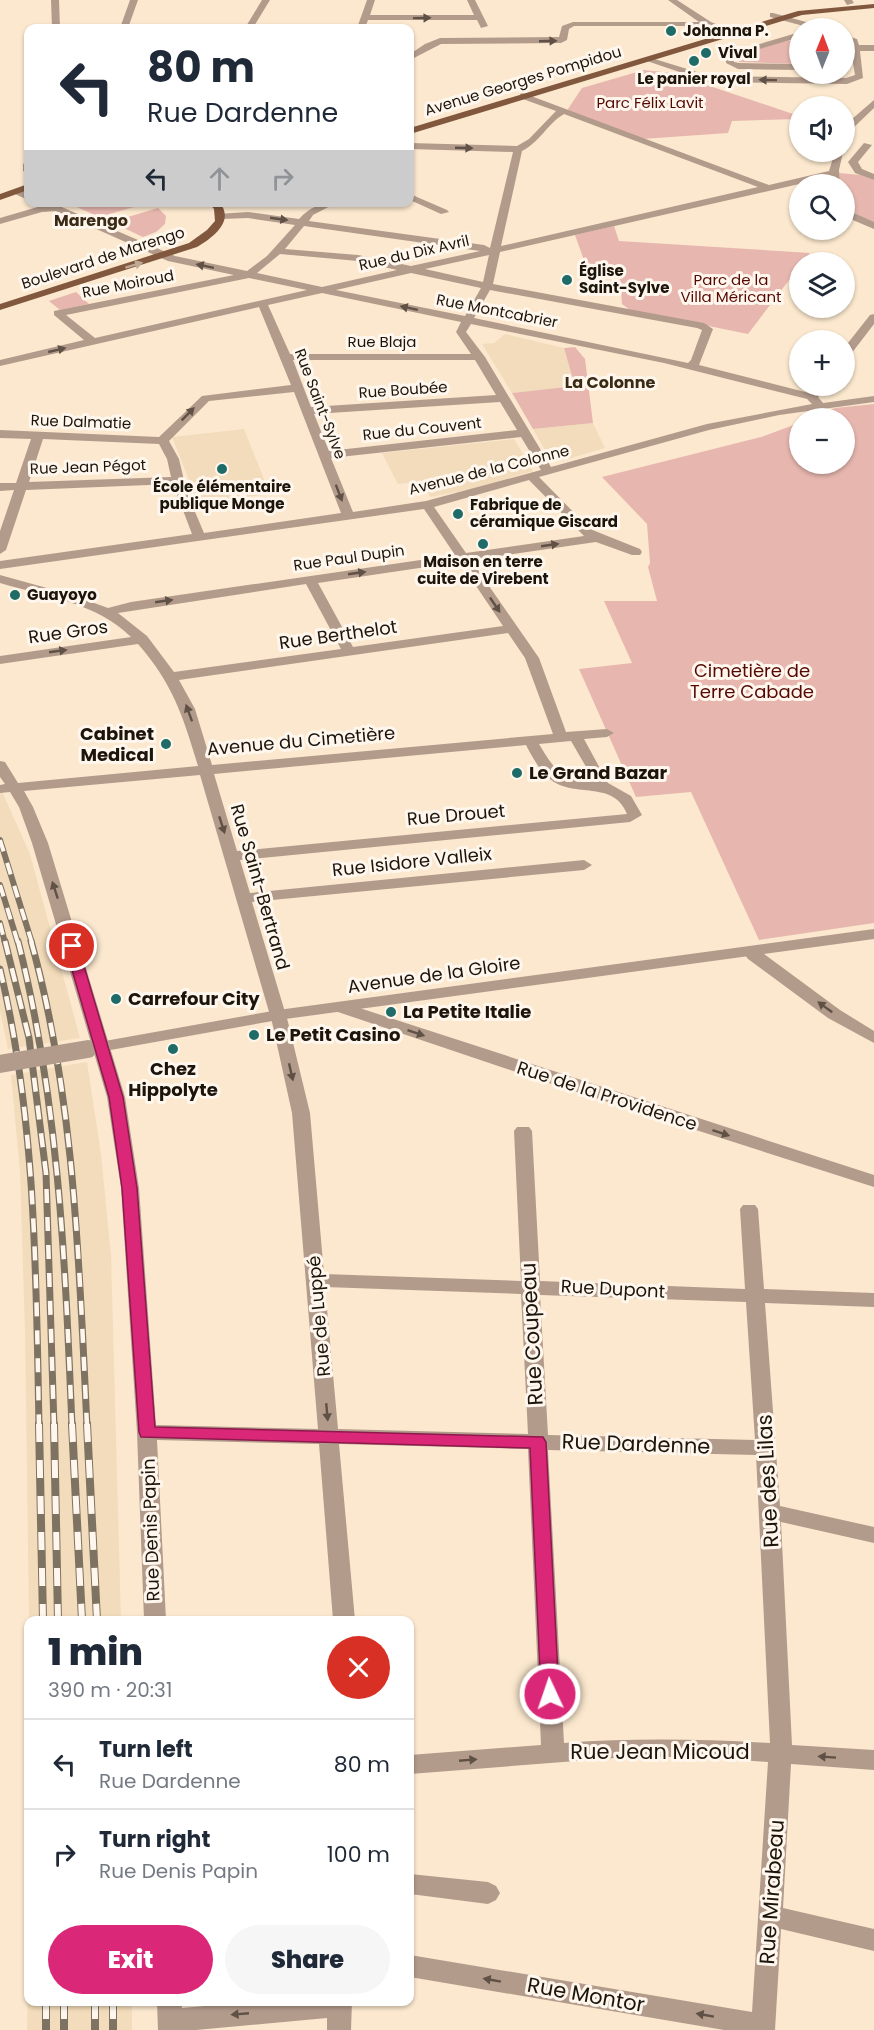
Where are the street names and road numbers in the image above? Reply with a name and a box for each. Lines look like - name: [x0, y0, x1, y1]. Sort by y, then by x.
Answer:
- street label: Avenue Georges Pompidou: [422, 41, 624, 120]
- street label: Boulevard de Marengo: [19, 221, 187, 294]
- street label: Rue du Dix Avril: [357, 230, 471, 275]
- street label: Rue Moiroud: [80, 264, 176, 303]
- street label: Rue Montcabrier: [435, 288, 560, 333]
- street label: Rue Blaja: [348, 331, 416, 352]
- street label: Rue Saint-Sylve: [290, 346, 351, 462]
- street label: Rue Boubée: [358, 376, 448, 403]
- street label: Rue Dalmatie: [30, 409, 132, 434]
- street label: Rue du Couvent: [362, 412, 482, 445]
- street label: Avenue de la Colonne: [406, 439, 571, 500]
- street label: Rue Jean Pégot: [30, 454, 146, 479]
- street label: Rue Paul Dupin: [292, 539, 406, 576]
- street label: Rue Gros: [27, 614, 109, 649]
- street label: Rue Berthelot: [277, 614, 399, 655]
- street label: Avenue du Cimetière: [206, 720, 396, 761]
- street label: Rue Drouet: [406, 798, 506, 831]
- street label: Rue Saint-Bertrand: [225, 801, 296, 973]
- street label: Rue Isidore Valleix: [331, 841, 493, 882]
- street label: Avenue de la Gloire: [346, 950, 522, 999]
- street label: Rue de la Providence: [514, 1055, 700, 1136]
- street label: Rue de Luppé: [301, 1255, 336, 1378]
- street label: Rue Coupeau: [513, 1262, 550, 1406]
- street label: Rue Dupont: [560, 1273, 666, 1304]
- street label: Rue des Lilas: [750, 1414, 785, 1548]
- street label: Rue Dardenne: [561, 1426, 711, 1461]
- street label: Rue Denis Papin: [136, 1458, 165, 1602]
- street label: Rue Jean Micoud: [570, 1737, 750, 1766]
- street label: Rue Mirabeau: [752, 1819, 791, 1965]
- street label: Rue Montor: [525, 1970, 647, 2019]

